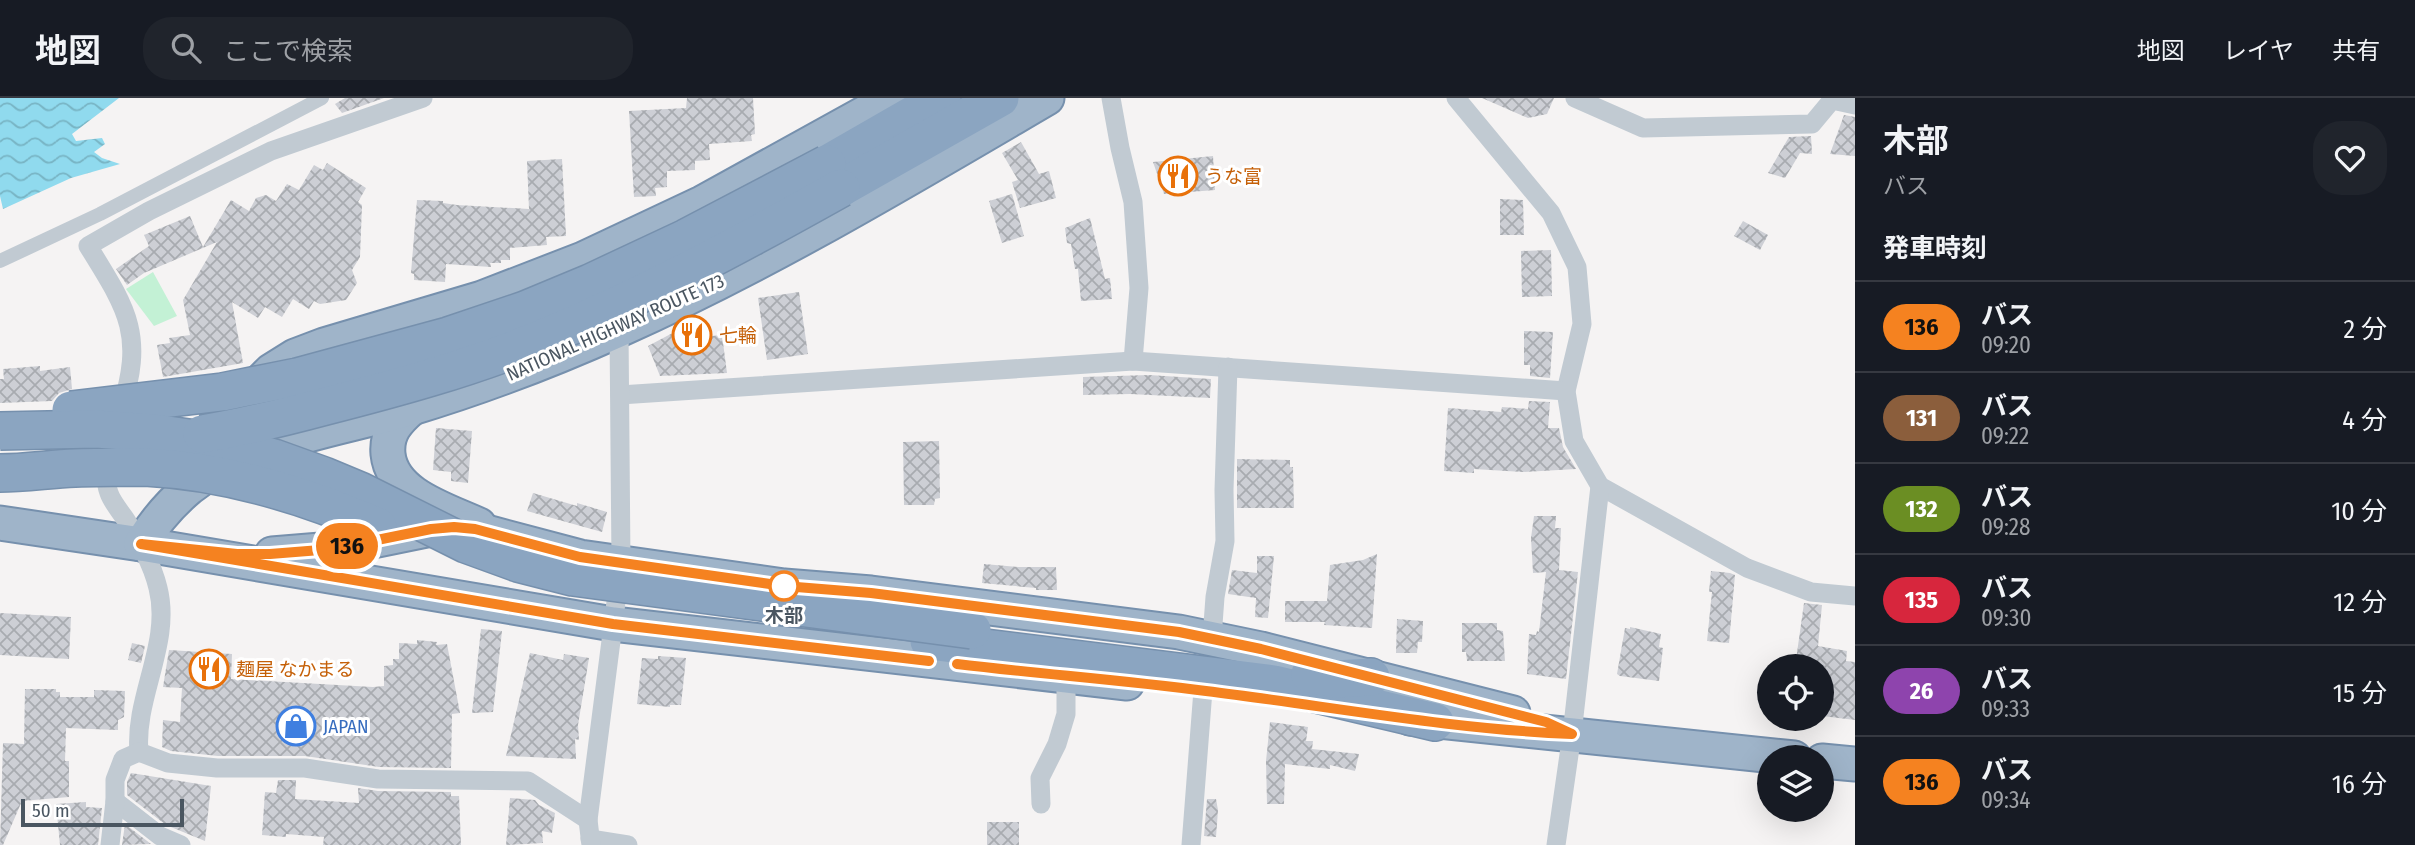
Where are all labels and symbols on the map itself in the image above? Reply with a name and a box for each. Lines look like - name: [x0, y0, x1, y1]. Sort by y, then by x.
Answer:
- restaurant icon: うな富: [1157, 155, 1199, 197]
- place label: うな富: [1205, 165, 1262, 188]
- street label: NATIONAL HIGHWAY ROUTE 173: [503, 269, 728, 386]
- restaurant icon: 七輪: [671, 314, 713, 356]
- place label: 七輪: [719, 324, 757, 347]
- line badge: 136: [307, 523, 387, 569]
- marker: 木部: [769, 571, 799, 601]
- place label: 木部: [765, 604, 803, 627]
- restaurant icon: 麺屋 なかまる: [188, 648, 230, 690]
- place label: 麺屋 なかまる: [236, 658, 354, 681]
- shop icon: JAPAN: [275, 705, 317, 747]
- place label: JAPAN: [323, 715, 369, 738]
- scale bar: [21, 796, 184, 828]

